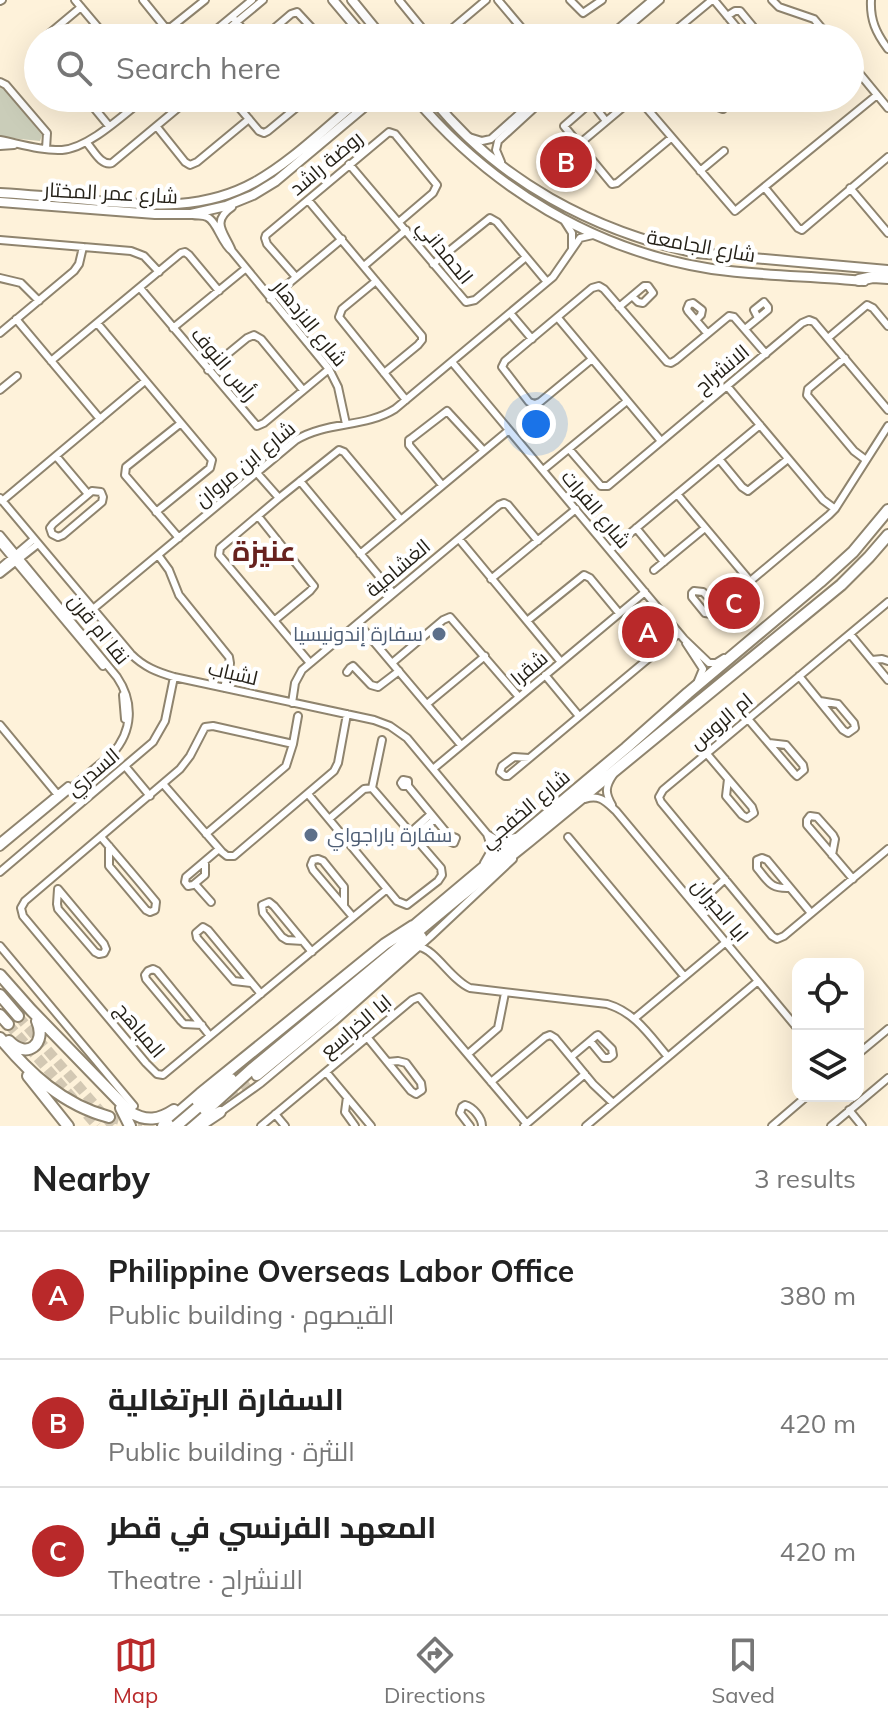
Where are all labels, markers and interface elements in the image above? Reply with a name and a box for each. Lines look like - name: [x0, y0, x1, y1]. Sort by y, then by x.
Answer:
- search box: [24, 24, 864, 112]
- icon: search: [52, 46, 96, 90]
- text: Search here: [116, 49, 281, 87]
- street label: روضة راشد: [284, 125, 367, 200]
- pin: B: [540, 132, 592, 192]
- street label: شارع عمر المختار: [42, 176, 179, 210]
- street label: الحمداني: [409, 214, 479, 291]
- street label: شارع الجامعة: [644, 224, 757, 269]
- street label: شارع الازدهار: [266, 274, 353, 372]
- street label: رأس النوف: [185, 322, 263, 406]
- street label: الانشراح: [689, 339, 755, 400]
- your location: [516, 404, 556, 444]
- street label: شارع ابن مروان: [189, 415, 301, 513]
- street label: شارع الفرات: [555, 464, 636, 554]
- district label: عنيزة: [232, 533, 296, 568]
- street label: الغشامية: [360, 533, 435, 602]
- pin: C: [708, 573, 760, 633]
- street label: نقا ام قرن: [62, 588, 135, 670]
- pin: A: [622, 602, 674, 662]
- place label: سفارة إندونيسيا: [293, 621, 423, 647]
- marker: سفارة إندونيسيا: [430, 625, 448, 643]
- street label: شقرا: [505, 645, 552, 690]
- street label: لشباب: [206, 655, 260, 690]
- street label: ام الروس: [684, 687, 759, 756]
- street label: السدري: [61, 742, 127, 804]
- street label: شارع الخفجي: [475, 764, 577, 856]
- place label: سفارة باراجواي: [327, 822, 452, 851]
- marker: سفارة باراجواي: [302, 826, 320, 844]
- street label: ابا الحيران: [686, 873, 754, 947]
- map controls: [792, 958, 864, 1102]
- button: locate: [792, 958, 864, 1030]
- street label: ابا الخراسع: [315, 989, 398, 1064]
- street label: المباهج: [109, 997, 171, 1064]
- button: layers: [792, 1030, 864, 1102]
- text: Nearby: [32, 1157, 150, 1200]
- text: 3 results: [754, 1162, 856, 1195]
- text: Philippine Overseas Labor Office: [108, 1252, 574, 1290]
- text: A: [48, 1279, 68, 1312]
- text: 380 m: [780, 1279, 856, 1312]
- text: Public building · القيصوم: [108, 1298, 395, 1331]
- text: السفارة البرتغالية: [108, 1380, 344, 1418]
- text: B: [49, 1407, 67, 1440]
- text: 420 m: [780, 1407, 856, 1440]
- text: Public building · النثرة: [108, 1435, 355, 1468]
- text: المعهد الفرنسي في قطر: [108, 1508, 436, 1546]
- text: C: [49, 1535, 67, 1568]
- text: 420 m: [780, 1535, 856, 1568]
- text: Theatre · الانشراح: [108, 1563, 303, 1596]
- tab: Map: [113, 1633, 158, 1709]
- tab: Directions: [384, 1633, 486, 1709]
- tab: Saved: [712, 1633, 775, 1709]

